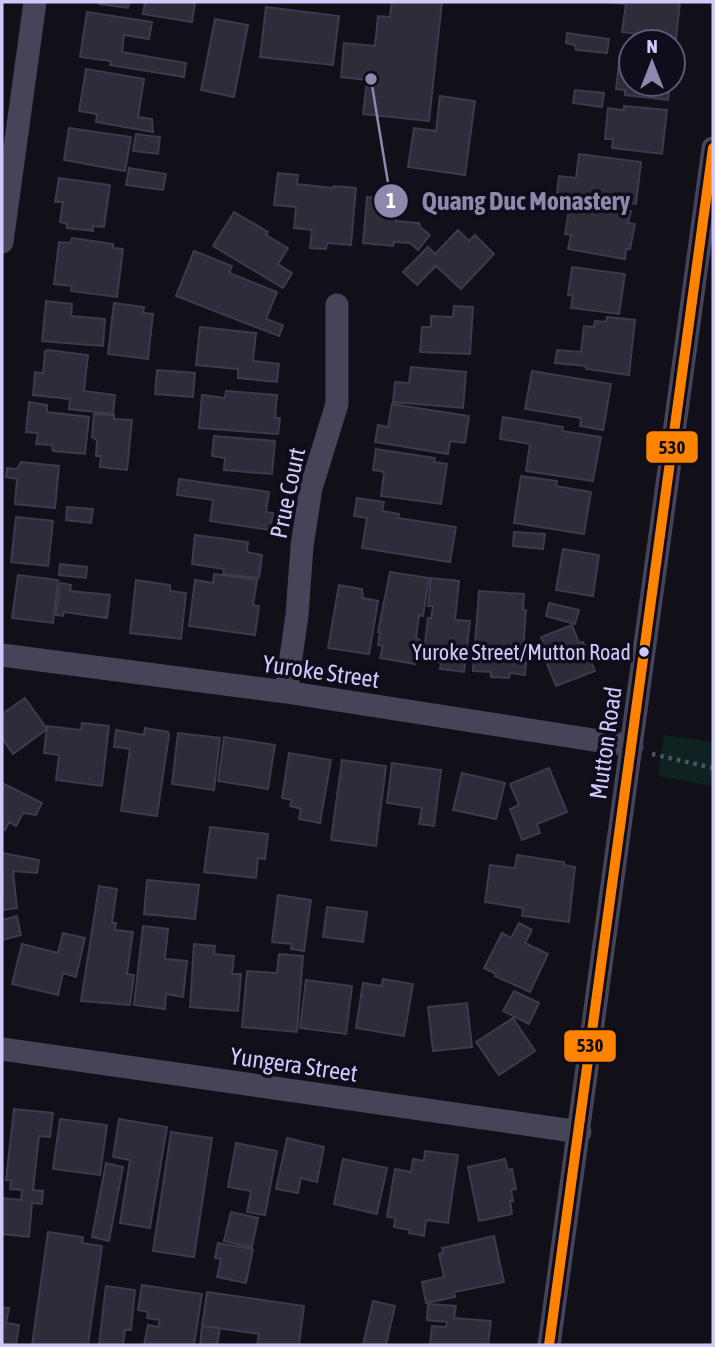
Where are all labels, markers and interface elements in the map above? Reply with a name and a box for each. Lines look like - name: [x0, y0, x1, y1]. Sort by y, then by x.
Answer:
- north arrow: [617, 28, 687, 98]
- text: N: [646, 35, 658, 57]
- callout: Quang Duc Monastery: [373, 177, 645, 224]
- text: Quang Duc Monastery: [422, 186, 630, 216]
- text: 1: [386, 188, 396, 212]
- line badge: 530: [645, 430, 699, 464]
- text: 530: [659, 436, 685, 458]
- street label: Prue Court: [265, 445, 310, 541]
- place label: Yuroke Street/Mutton Road: [412, 639, 631, 665]
- marker: Yuroke Street/Mutton Road: [637, 645, 651, 659]
- street label: Yuroke Street: [261, 650, 381, 693]
- street label: Mutton Road: [584, 685, 627, 801]
- line badge: 530: [563, 1029, 617, 1063]
- text: 530: [577, 1034, 603, 1056]
- street label: Yungera Street: [229, 1042, 360, 1087]

